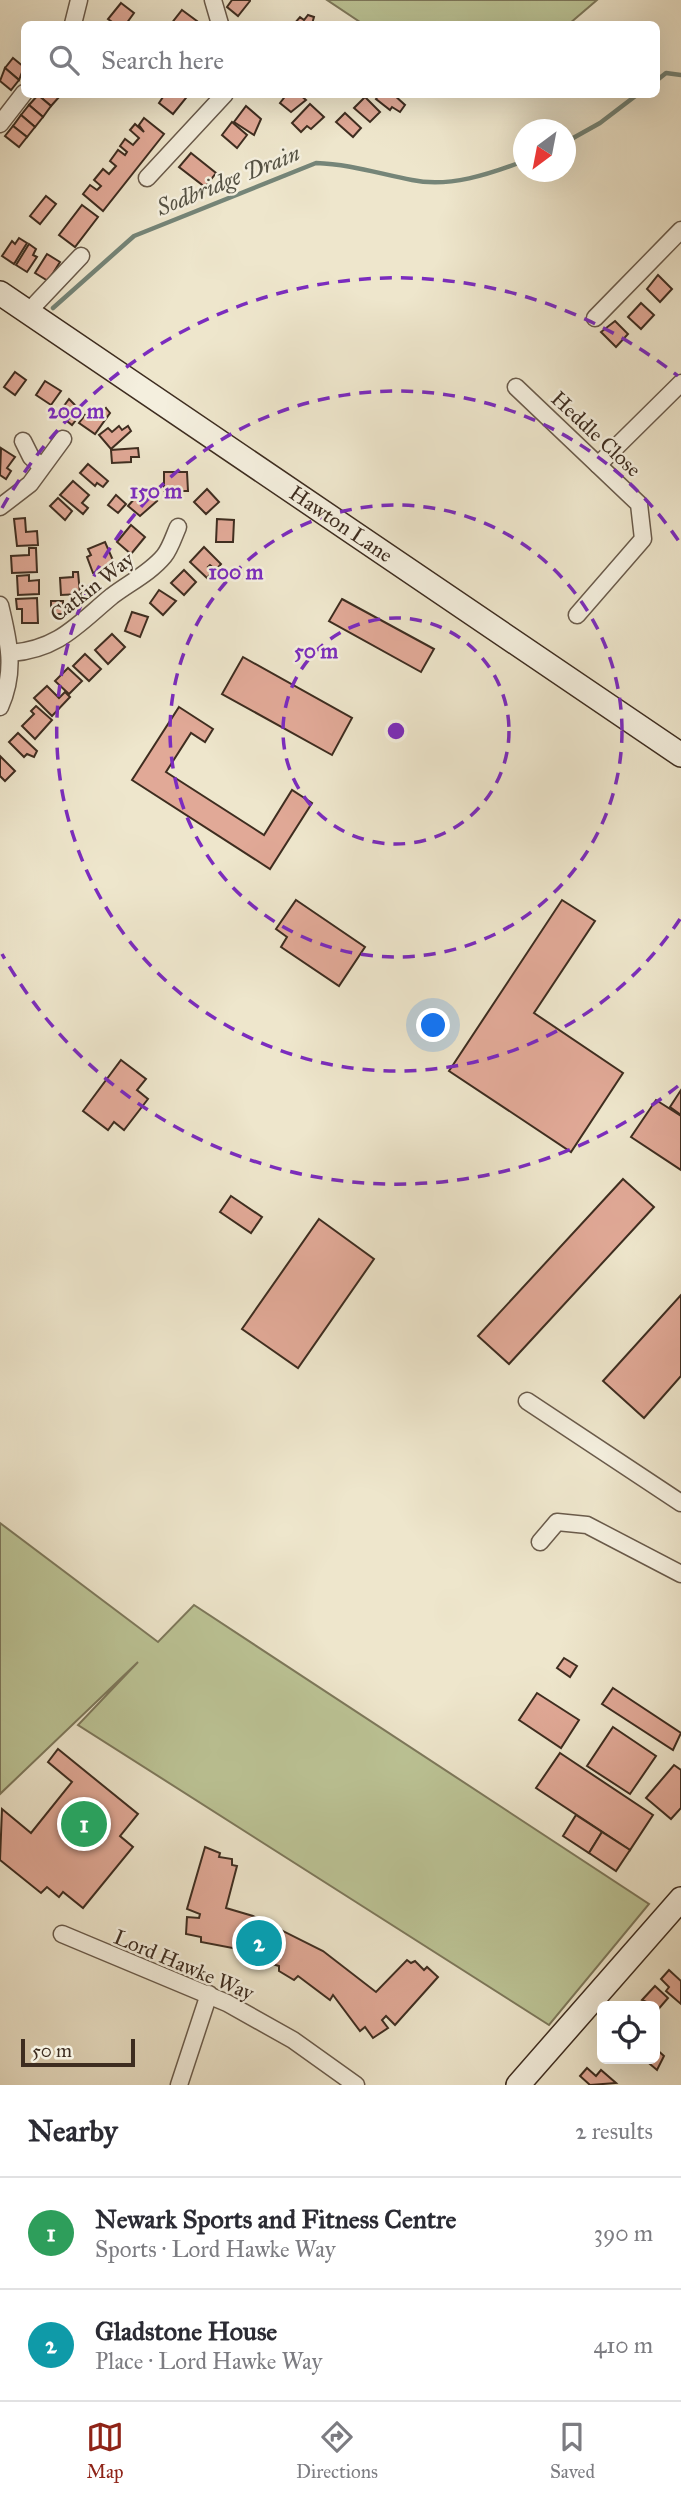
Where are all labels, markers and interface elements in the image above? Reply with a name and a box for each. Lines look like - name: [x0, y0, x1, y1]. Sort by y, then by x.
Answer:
- search box: [21, 21, 660, 98]
- icon: search: [45, 41, 83, 79]
- text: Search here: [101, 44, 224, 76]
- north arrow: [513, 119, 576, 182]
- water label: Sodbridge Drain: [151, 138, 304, 222]
- street label: Heddle Close: [546, 386, 647, 482]
- text: 200 m: [48, 398, 105, 424]
- text: 150 m: [130, 478, 182, 504]
- street label: Hawton Lane: [284, 480, 398, 568]
- street label: Catkin Way: [45, 545, 140, 628]
- text: 100 m: [209, 559, 264, 585]
- text: 50 m: [294, 638, 338, 664]
- centre of rings: [384, 719, 408, 743]
- your location: [416, 1008, 450, 1042]
- pin: 1: [61, 1798, 107, 1850]
- pin: 2: [236, 1917, 282, 1969]
- street label: Lord Hawke Way: [110, 1924, 259, 2007]
- map controls: [597, 2001, 660, 2064]
- button: locate: [597, 2001, 660, 2064]
- scale bar: [21, 2036, 135, 2068]
- text: 50 m: [32, 2039, 72, 2062]
- text: Nearby: [28, 2113, 118, 2149]
- text: 2 results: [575, 2117, 653, 2145]
- text: Newark Sports and Fitness Centre: [95, 2203, 456, 2235]
- text: 1: [46, 2219, 56, 2247]
- text: 390 m: [594, 2219, 653, 2247]
- text: Sports · Lord Hawke Way: [95, 2235, 336, 2263]
- text: Gladstone House: [95, 2315, 277, 2347]
- text: 2: [45, 2331, 57, 2359]
- text: 410 m: [594, 2331, 653, 2359]
- text: Place · Lord Hawke Way: [95, 2347, 322, 2375]
- tab: Map: [86, 2418, 124, 2483]
- tab: Directions: [296, 2418, 378, 2483]
- tab: Saved: [550, 2418, 595, 2483]

